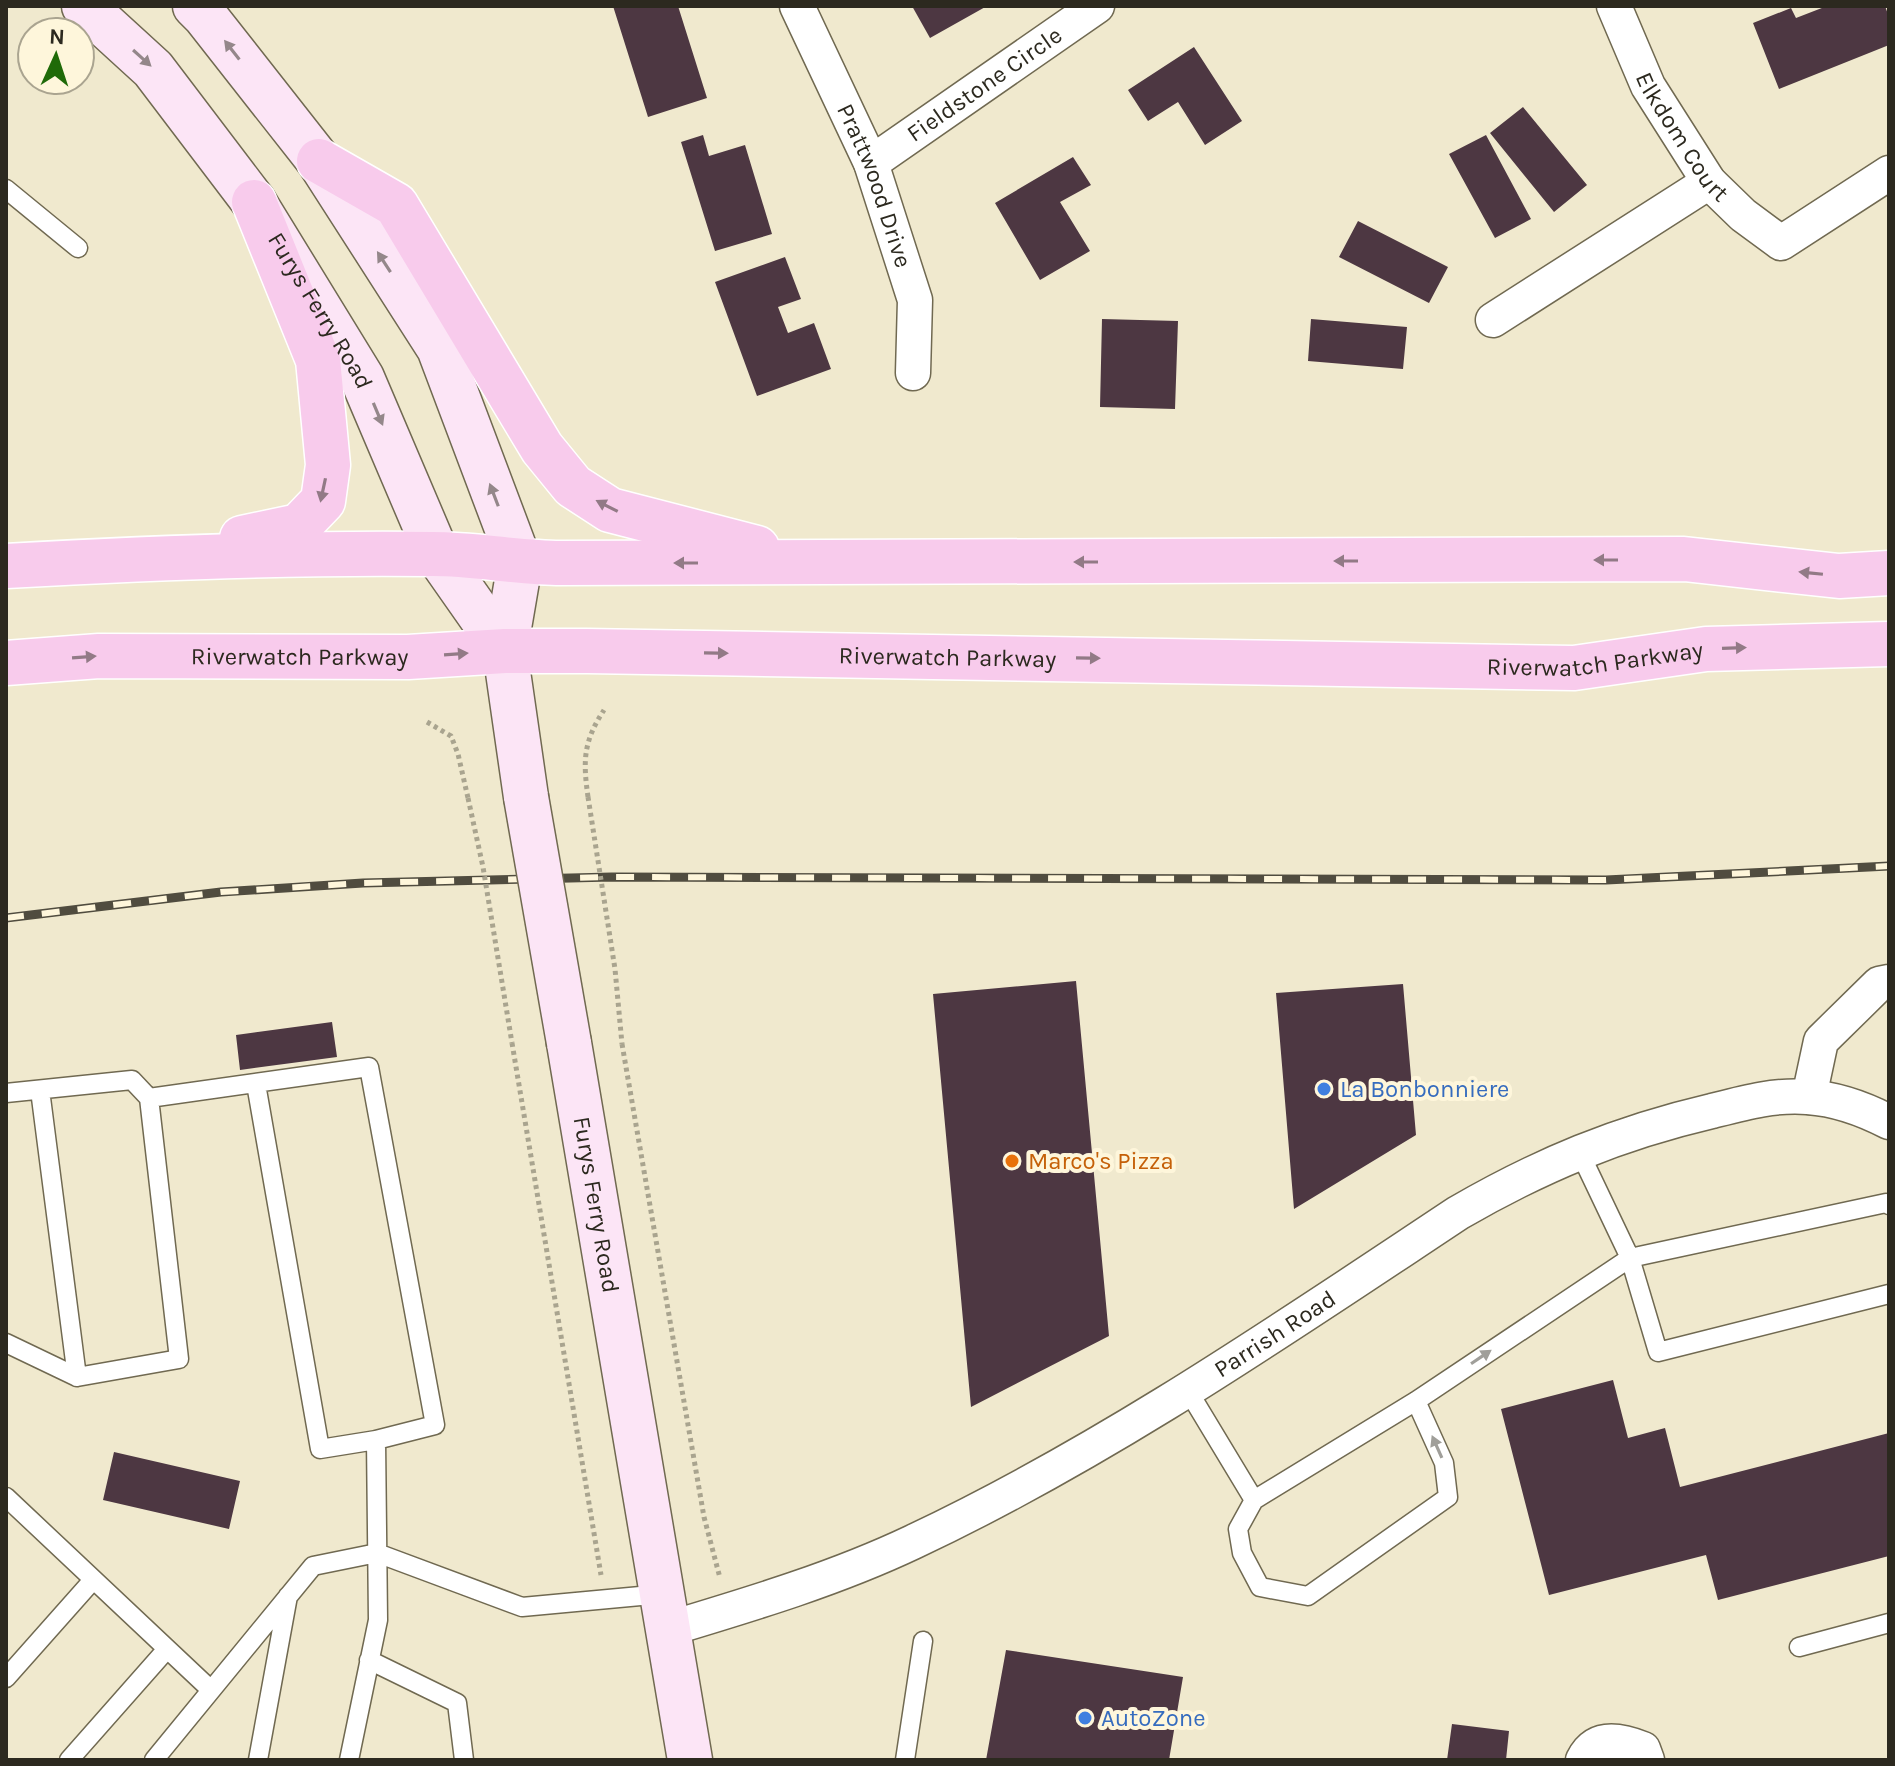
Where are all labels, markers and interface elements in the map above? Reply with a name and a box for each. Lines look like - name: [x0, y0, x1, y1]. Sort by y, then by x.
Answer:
- north arrow: [16, 16, 96, 96]
- street label: Fieldstone Circle: [901, 21, 1067, 148]
- text: N: [48, 24, 66, 50]
- one-way arrow: [225, 40, 241, 60]
- one-way arrow: [132, 49, 151, 67]
- street label: Elkdom Court: [1630, 68, 1735, 207]
- street label: Prattwood Drive: [831, 99, 918, 271]
- street label: Furys Ferry Road: [262, 227, 379, 393]
- one-way arrow: [376, 251, 391, 272]
- one-way arrow: [371, 402, 384, 426]
- one-way arrow: [316, 478, 329, 503]
- one-way arrow: [487, 483, 500, 507]
- one-way arrow: [595, 499, 618, 513]
- one-way arrow: [1593, 554, 1618, 566]
- one-way arrow: [1333, 555, 1358, 567]
- one-way arrow: [1073, 556, 1098, 568]
- one-way arrow: [673, 557, 698, 569]
- one-way arrow: [1798, 566, 1823, 579]
- street label: Riverwatch Parkway: [1486, 636, 1705, 682]
- street label: Riverwatch Parkway: [838, 641, 1057, 673]
- street label: Riverwatch Parkway: [191, 642, 409, 671]
- one-way arrow: [1722, 642, 1747, 655]
- one-way arrow: [444, 647, 469, 660]
- one-way arrow: [704, 647, 729, 659]
- one-way arrow: [72, 650, 97, 663]
- one-way arrow: [1076, 652, 1101, 665]
- place label: La Bonbonniere: [1340, 1075, 1509, 1103]
- marker: La Bonbonniere: [1315, 1080, 1333, 1098]
- street label: Furys Ferry Road: [568, 1114, 625, 1295]
- place label: Marco's Pizza: [1028, 1147, 1174, 1175]
- marker: Marco's Pizza: [1003, 1152, 1021, 1170]
- street label: Parrish Road: [1209, 1284, 1341, 1383]
- one-way arrow: [1471, 1350, 1492, 1365]
- one-way arrow: [1430, 1436, 1444, 1459]
- place label: AutoZone: [1101, 1704, 1206, 1732]
- marker: AutoZone: [1076, 1709, 1094, 1727]

